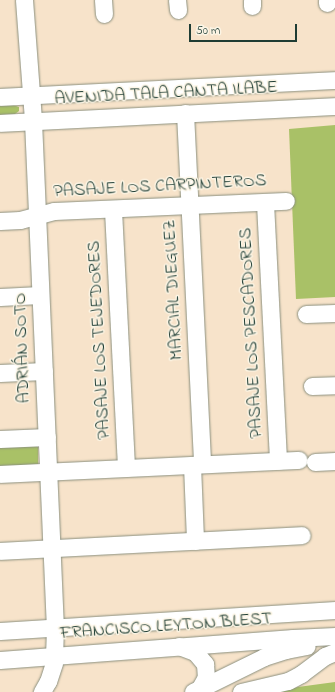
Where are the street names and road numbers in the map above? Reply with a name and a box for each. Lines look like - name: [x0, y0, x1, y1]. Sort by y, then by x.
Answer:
- street label: AVENIDA TALA CANTA ILABE: [54, 77, 278, 111]
- street label: PASAJE LOS CARPINTEROS: [53, 171, 267, 203]
- street label: MARCIAL DIEGUEZ: [160, 219, 188, 361]
- street label: PASAJE LOS PESCADORES: [236, 227, 268, 439]
- street label: PASAJE LOS TEJEDORES: [84, 240, 116, 440]
- street label: ADRIÁN SOTO: [10, 292, 36, 404]
- street label: FRANCISCO LEYTON BLEST: [59, 609, 273, 645]

